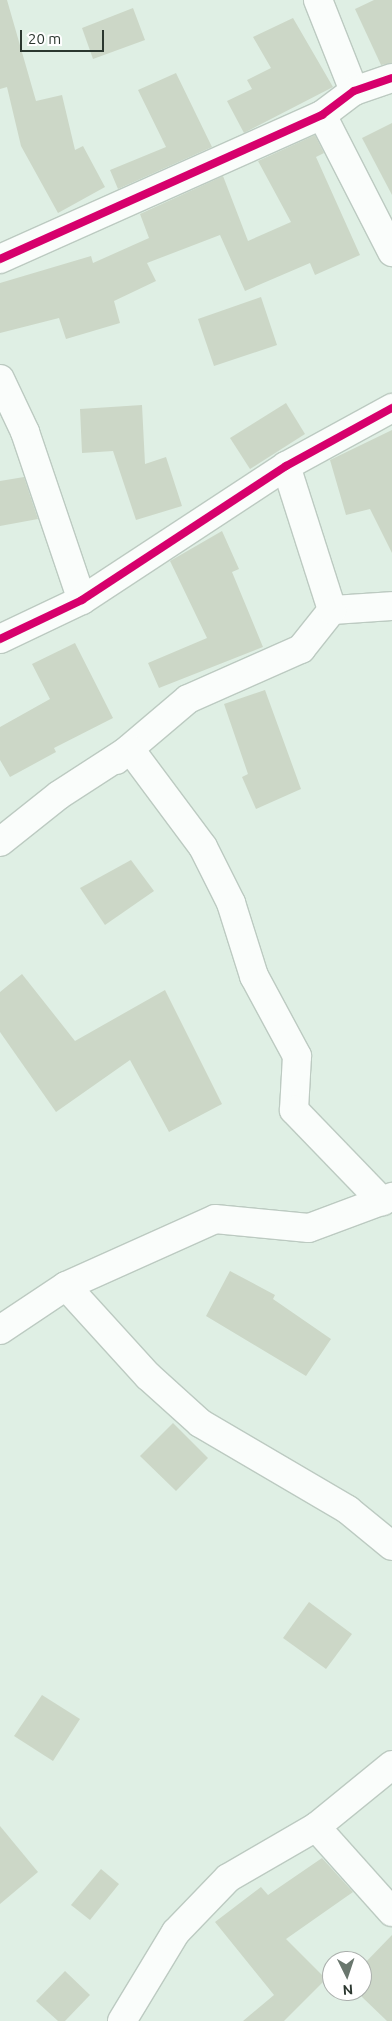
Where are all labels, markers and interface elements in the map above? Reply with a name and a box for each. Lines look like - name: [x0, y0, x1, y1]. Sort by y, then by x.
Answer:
- scale bar: [22, 20, 106, 52]
- text: 20 m: [28, 30, 61, 47]
- north arrow: [322, 1951, 372, 2001]
- text: N: [342, 1982, 354, 1998]

